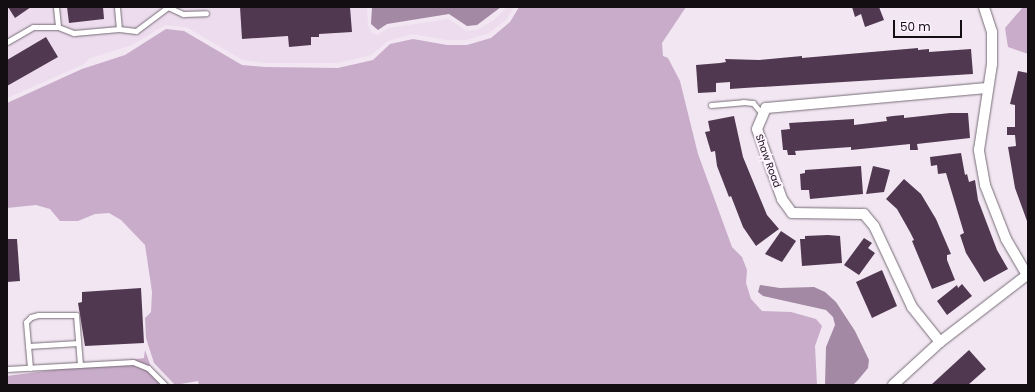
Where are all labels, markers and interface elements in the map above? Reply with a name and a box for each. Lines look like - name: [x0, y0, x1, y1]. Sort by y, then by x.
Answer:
- scale bar: [895, 12, 964, 38]
- text: 50 m: [900, 18, 931, 35]
- street label: Shaw Road: [753, 133, 783, 189]

